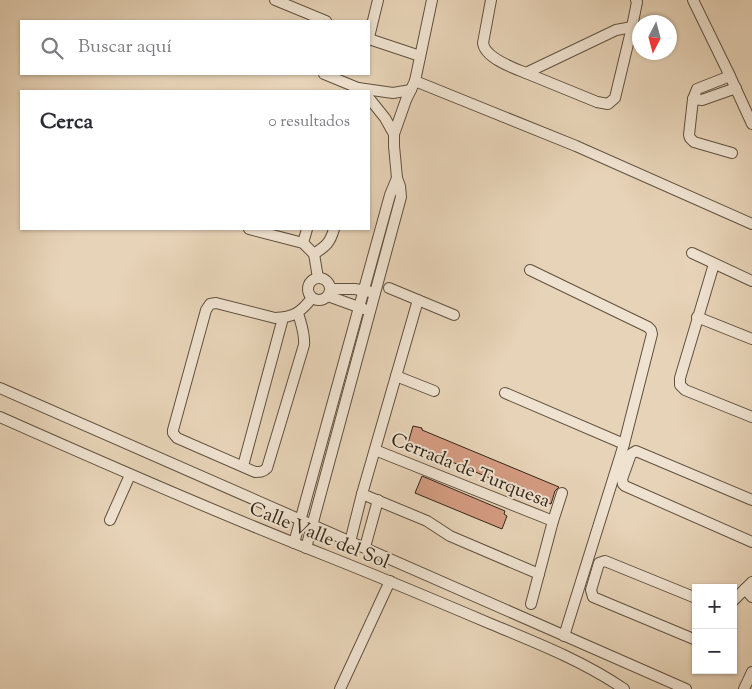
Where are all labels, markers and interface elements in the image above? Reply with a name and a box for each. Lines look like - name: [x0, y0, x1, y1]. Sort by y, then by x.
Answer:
- north arrow: [632, 15, 677, 60]
- search box: [20, 20, 370, 75]
- icon: search: [38, 34, 66, 62]
- text: Buscar aquí: [78, 34, 172, 61]
- text: Cerca: [40, 108, 93, 138]
- text: 0 resultados: [268, 111, 350, 134]
- street label: Cerrada de Turquesa: [386, 427, 554, 516]
- street label: Calle Valle del Sol: [245, 496, 393, 577]
- map controls: [692, 584, 737, 674]
- button: +: [692, 584, 737, 629]
- button: −: [692, 629, 737, 674]

